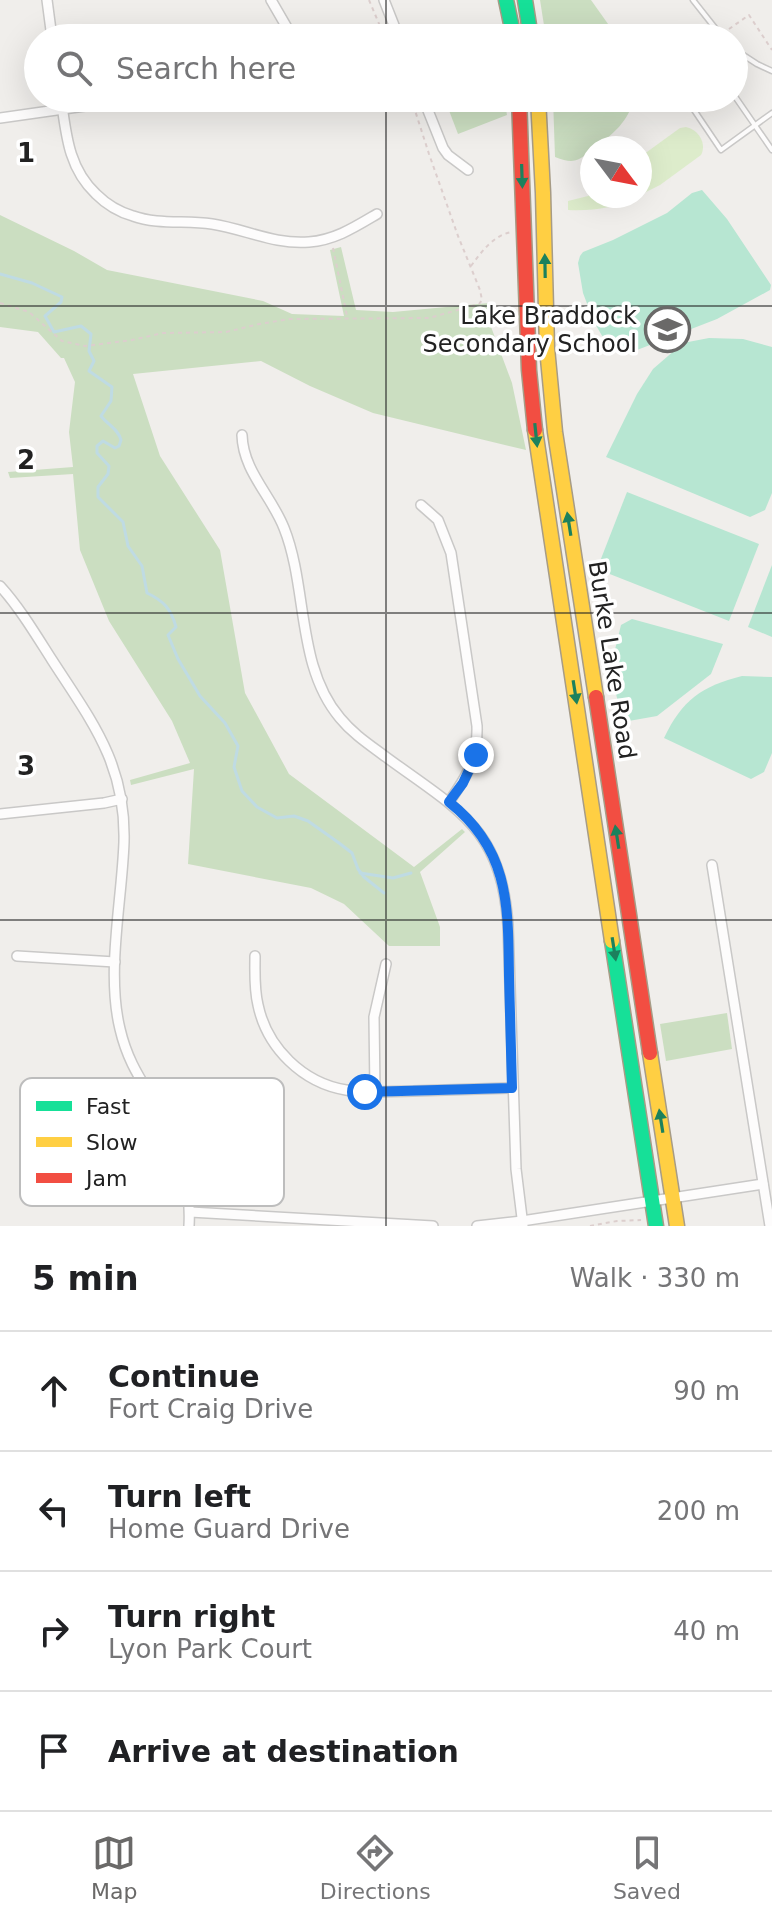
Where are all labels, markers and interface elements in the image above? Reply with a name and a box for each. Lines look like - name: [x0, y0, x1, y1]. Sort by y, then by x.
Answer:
- search box: [24, 24, 748, 112]
- icon: search: [52, 46, 96, 90]
- text: Search here: [116, 51, 296, 86]
- north arrow: [580, 136, 652, 208]
- text: 1: [17, 138, 35, 168]
- one-way arrow: [515, 164, 528, 189]
- one-way arrow: [538, 253, 551, 278]
- place label: Lake Braddock Secondary School: [423, 302, 637, 358]
- school or university icon: Lake Braddock Secondary School: [644, 306, 692, 354]
- one-way arrow: [529, 423, 542, 448]
- text: 2: [17, 445, 35, 475]
- one-way arrow: [563, 512, 575, 537]
- street label: Burke Lake Road: [582, 559, 642, 761]
- one-way arrow: [569, 680, 581, 705]
- route end: [458, 737, 494, 773]
- text: 3: [17, 751, 35, 781]
- one-way arrow: [610, 824, 623, 849]
- one-way arrow: [608, 937, 621, 962]
- route start: [347, 1074, 383, 1110]
- legend: [20, 1078, 284, 1206]
- text: Fast: [86, 1094, 131, 1119]
- one-way arrow: [655, 1109, 667, 1134]
- text: Slow: [86, 1130, 138, 1155]
- text: Jam: [84, 1166, 127, 1191]
- text: 5 min: [32, 1258, 139, 1298]
- text: Walk · 330 m: [570, 1263, 740, 1293]
- text: Continue: [108, 1359, 260, 1394]
- icon: ahead: [32, 1369, 76, 1413]
- text: 90 m: [673, 1376, 740, 1406]
- text: Fort Craig Drive: [108, 1394, 313, 1424]
- text: Turn left: [108, 1479, 251, 1514]
- icon: left: [32, 1489, 76, 1533]
- text: 200 m: [657, 1496, 740, 1526]
- text: Home Guard Drive: [108, 1514, 350, 1544]
- text: Turn right: [108, 1599, 275, 1634]
- icon: right: [32, 1609, 76, 1653]
- text: 40 m: [673, 1616, 740, 1646]
- text: Lyon Park Court: [108, 1634, 312, 1664]
- icon: arrive: [32, 1729, 76, 1773]
- text: Arrive at destination: [108, 1734, 459, 1769]
- tab: Map: [91, 1831, 138, 1904]
- tab: Directions: [320, 1831, 431, 1904]
- tab: Saved: [613, 1831, 681, 1904]

